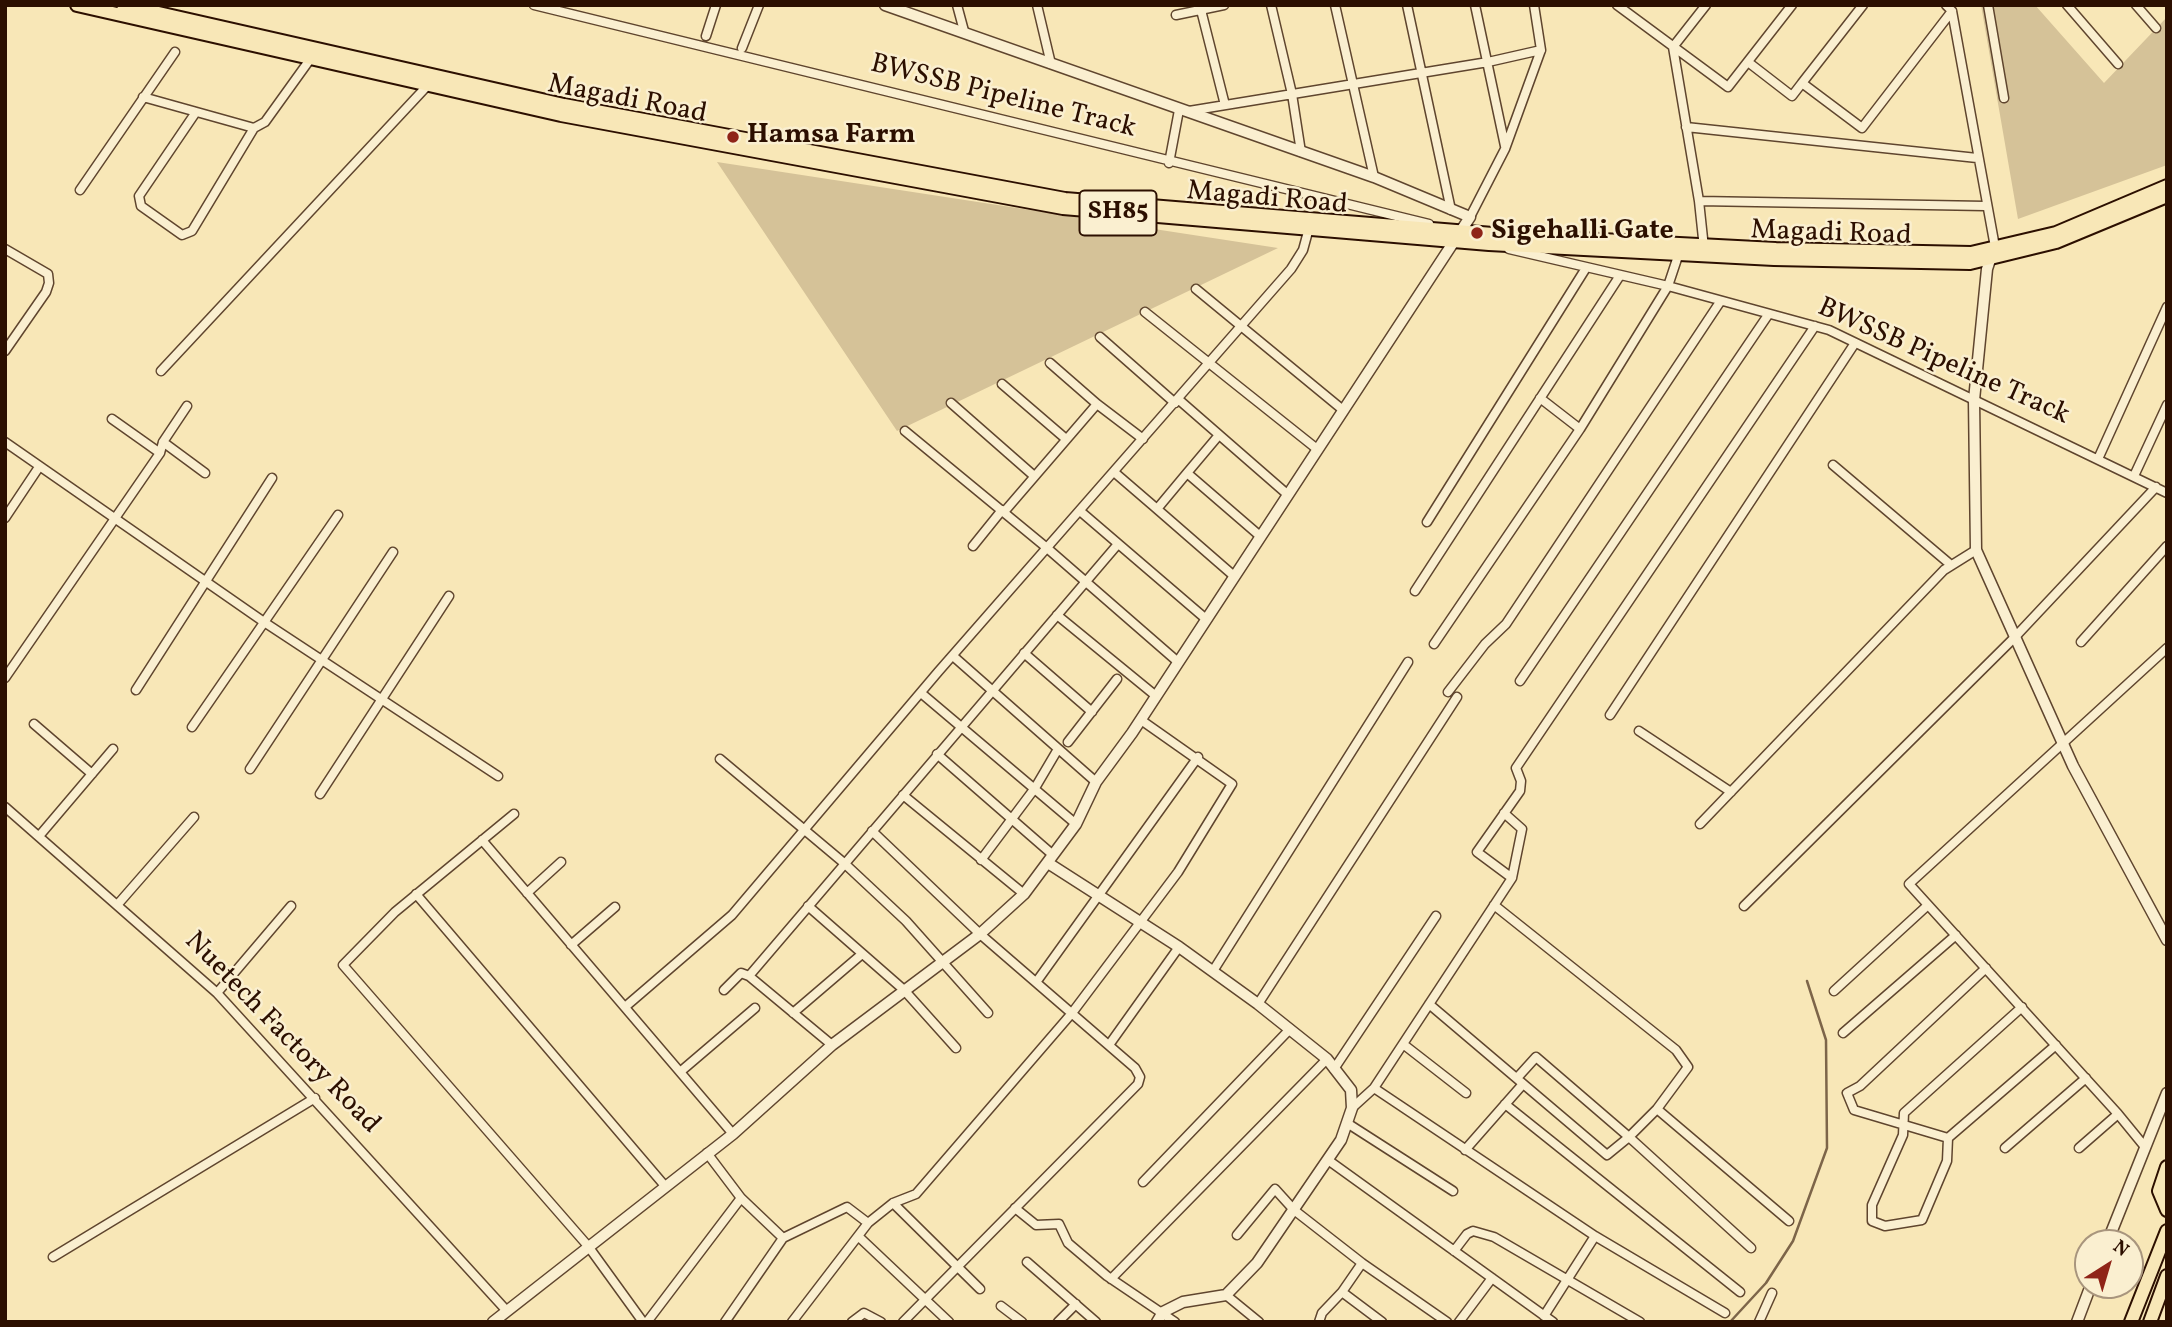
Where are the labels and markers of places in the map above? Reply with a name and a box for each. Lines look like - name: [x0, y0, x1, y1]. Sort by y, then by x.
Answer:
- place label: Hamsa Farm: [747, 120, 916, 154]
- marker: Hamsa Farm: [725, 129, 741, 145]
- place label: Sigehalli Gate: [1491, 216, 1674, 250]
- marker: Sigehalli Gate: [1469, 225, 1485, 241]

